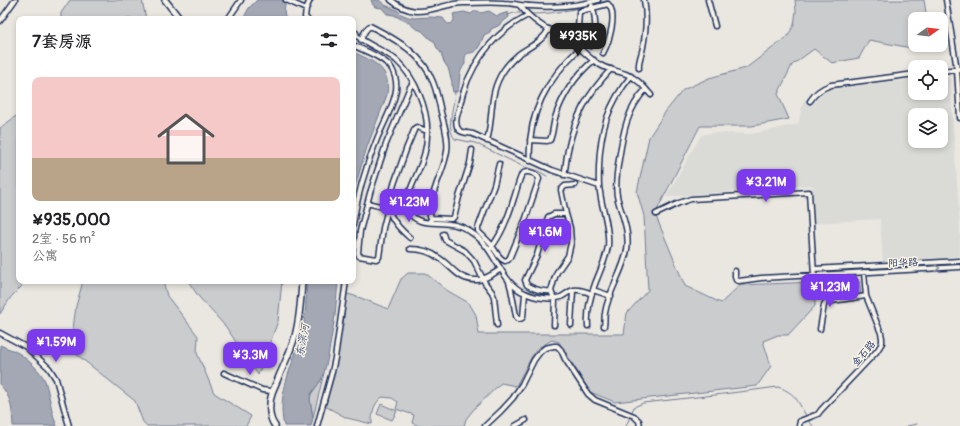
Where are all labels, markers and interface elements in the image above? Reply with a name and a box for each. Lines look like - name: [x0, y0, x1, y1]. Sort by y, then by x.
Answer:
- north arrow: [908, 12, 948, 52]
- map controls: [908, 12, 948, 148]
- pin: ¥935K: [550, 23, 606, 57]
- text: ¥935K: [559, 28, 597, 44]
- icon: filters: [318, 29, 340, 51]
- text: 7套房源: [32, 31, 92, 52]
- button: locate: [908, 60, 948, 100]
- icon: home: [150, 103, 222, 175]
- button: layers: [908, 108, 948, 148]
- pin: ¥3.21M: [733, 169, 799, 203]
- text: ¥3.21M: [746, 174, 786, 190]
- pin: ¥1.23M: [376, 189, 442, 223]
- text: ¥1.23M: [389, 194, 429, 210]
- text: ¥935,000: [32, 209, 110, 230]
- pin: ¥1.6M: [517, 219, 573, 253]
- text: ¥1.6M: [528, 224, 562, 240]
- text: 2室 · 56 m²: [32, 231, 96, 247]
- text: 公寓: [32, 248, 58, 264]
- street label: 阳华路: [888, 256, 918, 270]
- one-way arrow: [934, 263, 940, 272]
- pin: ¥1.23M: [797, 274, 863, 308]
- text: ¥1.23M: [810, 279, 850, 295]
- water label: 东深河: [293, 321, 312, 357]
- pin: ¥1.59M: [23, 329, 89, 363]
- text: ¥1.59M: [36, 334, 76, 350]
- street label: 金石路: [849, 338, 878, 369]
- pin: ¥3.3M: [222, 342, 278, 376]
- text: ¥3.3M: [232, 347, 268, 363]

